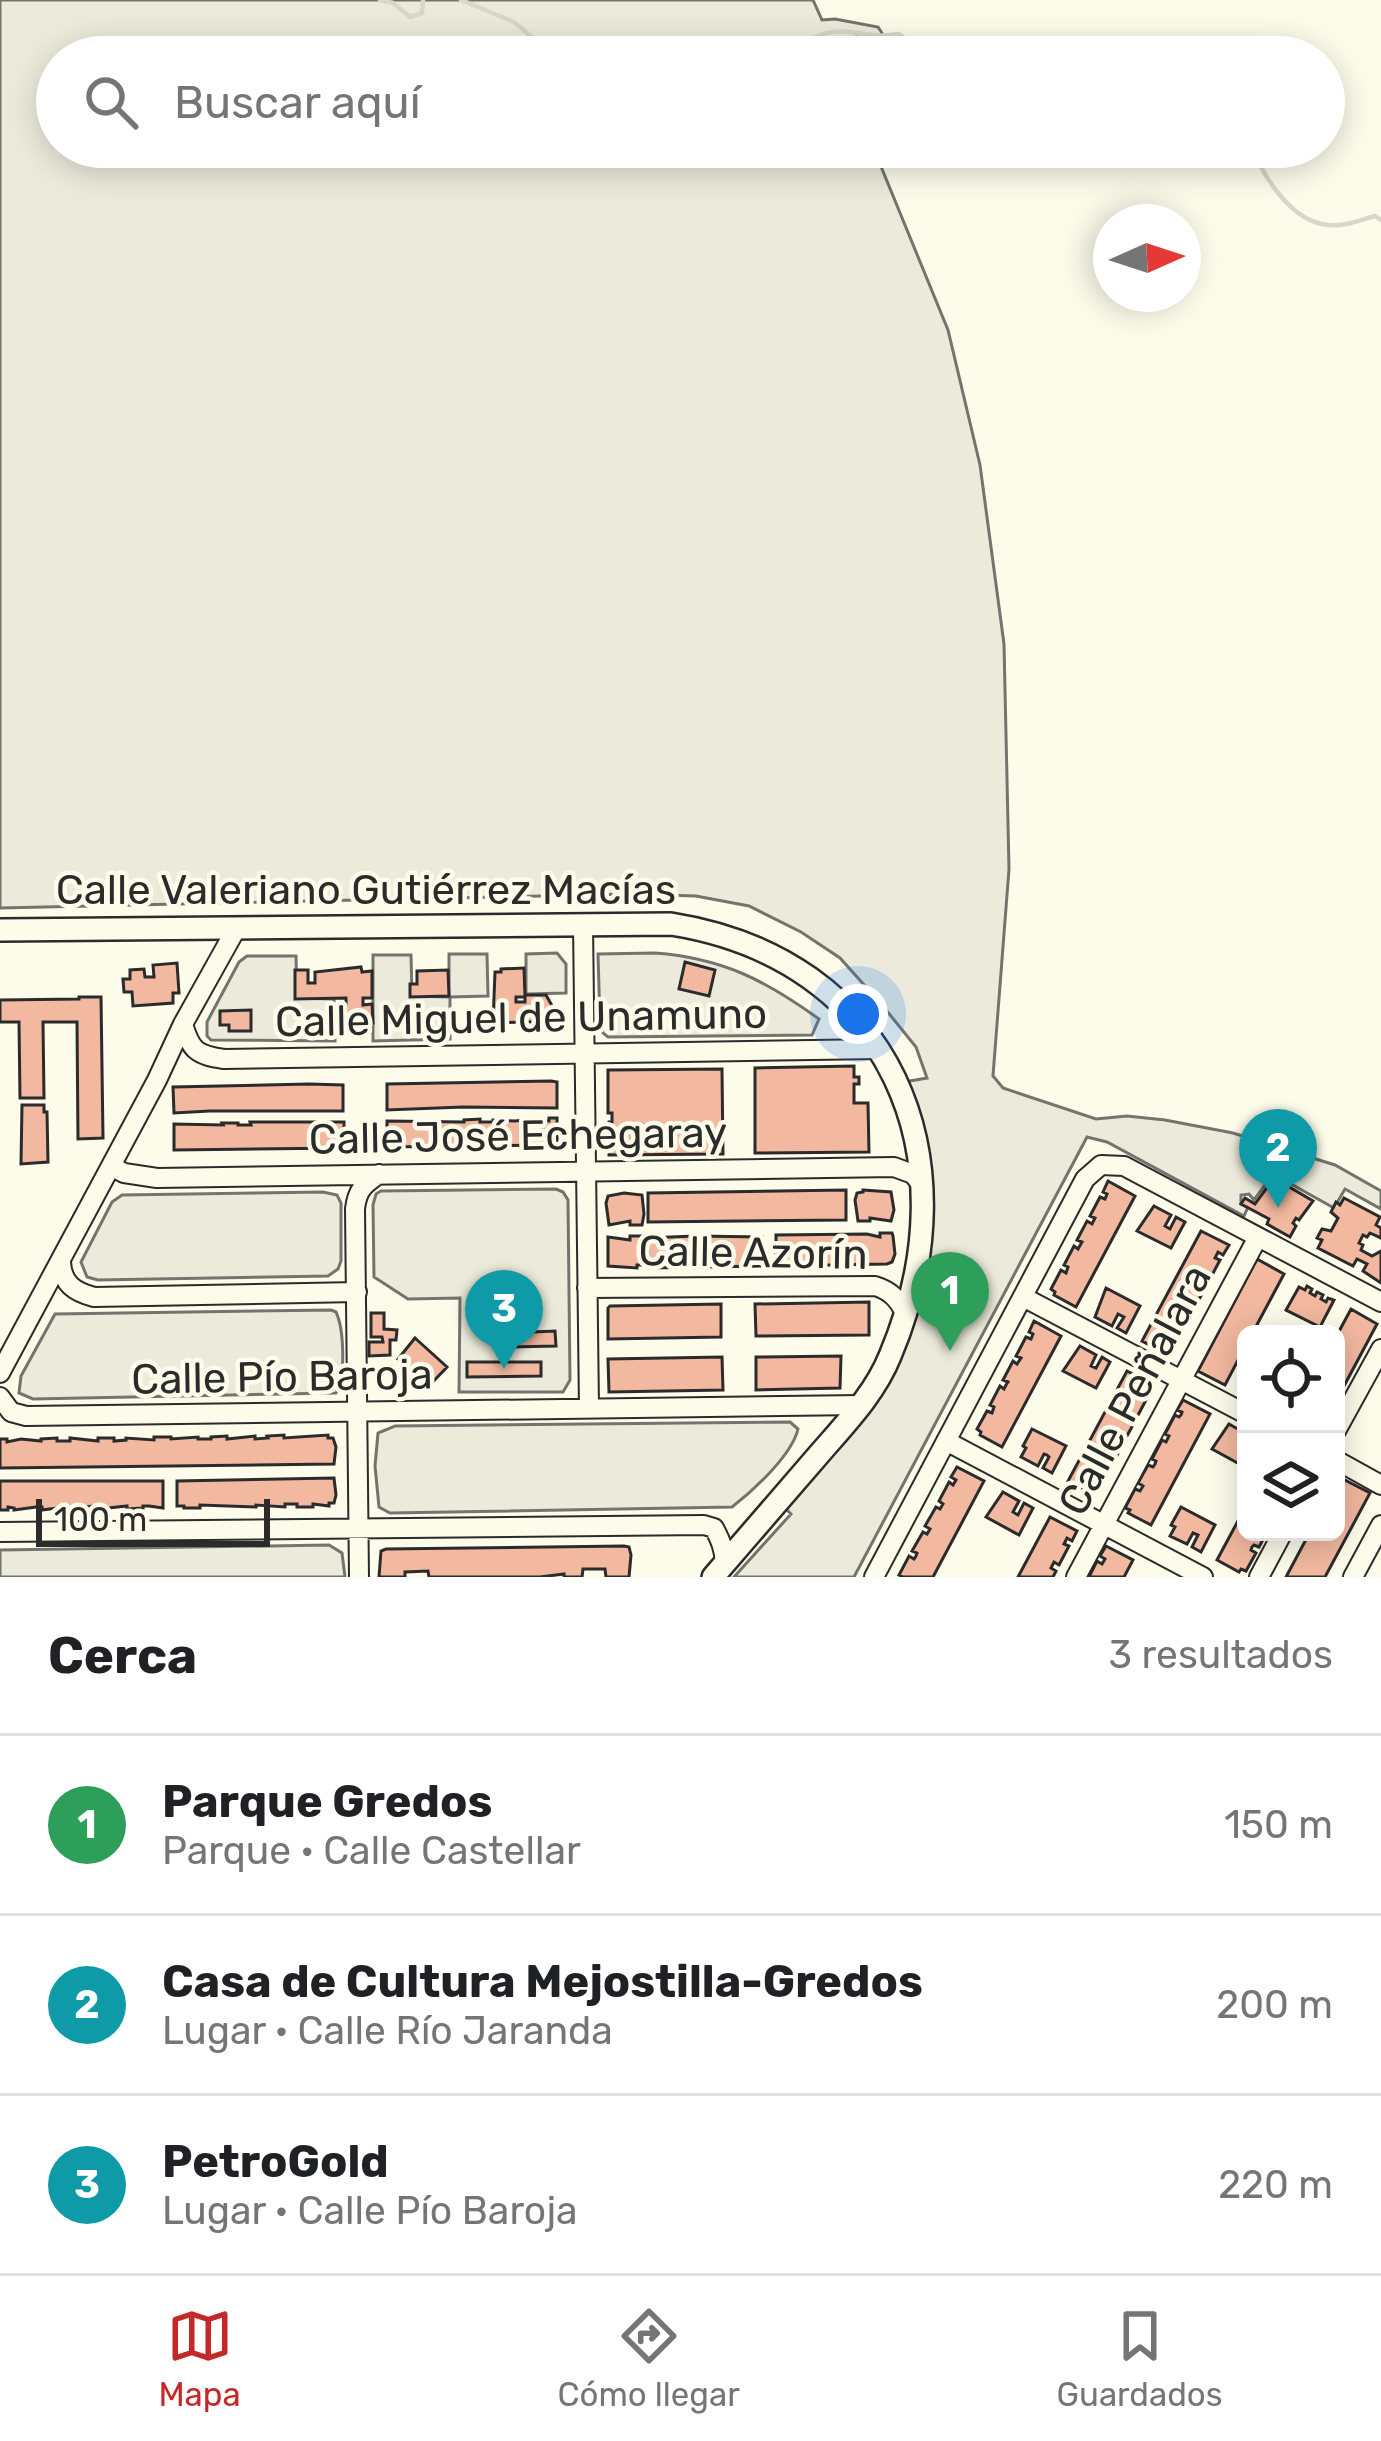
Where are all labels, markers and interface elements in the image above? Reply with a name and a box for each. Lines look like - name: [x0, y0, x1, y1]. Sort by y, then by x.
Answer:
- search box: [36, 36, 1345, 168]
- icon: search: [78, 69, 144, 135]
- text: Buscar aquí: [174, 76, 421, 129]
- north arrow: [1093, 204, 1201, 312]
- street label: Calle Valeriano Gutiérrez Macías: [56, 865, 676, 915]
- your location: [828, 984, 888, 1044]
- street label: Calle Miguel de Unamuno: [274, 989, 768, 1047]
- street label: Calle José Echegaray: [308, 1107, 728, 1165]
- pin: 2: [1239, 1109, 1317, 1208]
- street label: Calle Azorín: [638, 1226, 868, 1280]
- pin: 1: [911, 1252, 989, 1351]
- street label: Calle Peñalara: [1048, 1256, 1222, 1524]
- pin: 3: [465, 1270, 543, 1369]
- map controls: [1237, 1325, 1345, 1541]
- button: locate: [1237, 1325, 1345, 1433]
- street label: Calle Pío Baroja: [131, 1349, 433, 1405]
- button: layers: [1237, 1433, 1345, 1541]
- scale bar: [36, 1493, 270, 1546]
- text: 100 m: [54, 1500, 147, 1539]
- text: Cerca: [48, 1625, 197, 1686]
- text: 3 resultados: [1109, 1632, 1333, 1678]
- text: Parque Gredos: [162, 1775, 492, 1828]
- text: 1: [77, 1802, 97, 1848]
- text: 150 m: [1224, 1802, 1333, 1848]
- text: Parque · Calle Castellar: [162, 1828, 581, 1874]
- text: Casa de Cultura Mejostilla-Gredos: [162, 1955, 923, 2008]
- text: 2: [74, 1982, 100, 2028]
- text: 200 m: [1216, 1982, 1333, 2028]
- text: Lugar · Calle Río Jaranda: [162, 2008, 613, 2054]
- text: PetroGold: [162, 2135, 389, 2188]
- text: 3: [74, 2162, 100, 2208]
- text: 220 m: [1218, 2162, 1333, 2208]
- text: Lugar · Calle Pío Baroja: [162, 2188, 578, 2234]
- tab: Mapa: [158, 2303, 241, 2414]
- tab: Cómo llegar: [558, 2303, 740, 2414]
- tab: Guardados: [1057, 2303, 1223, 2414]

